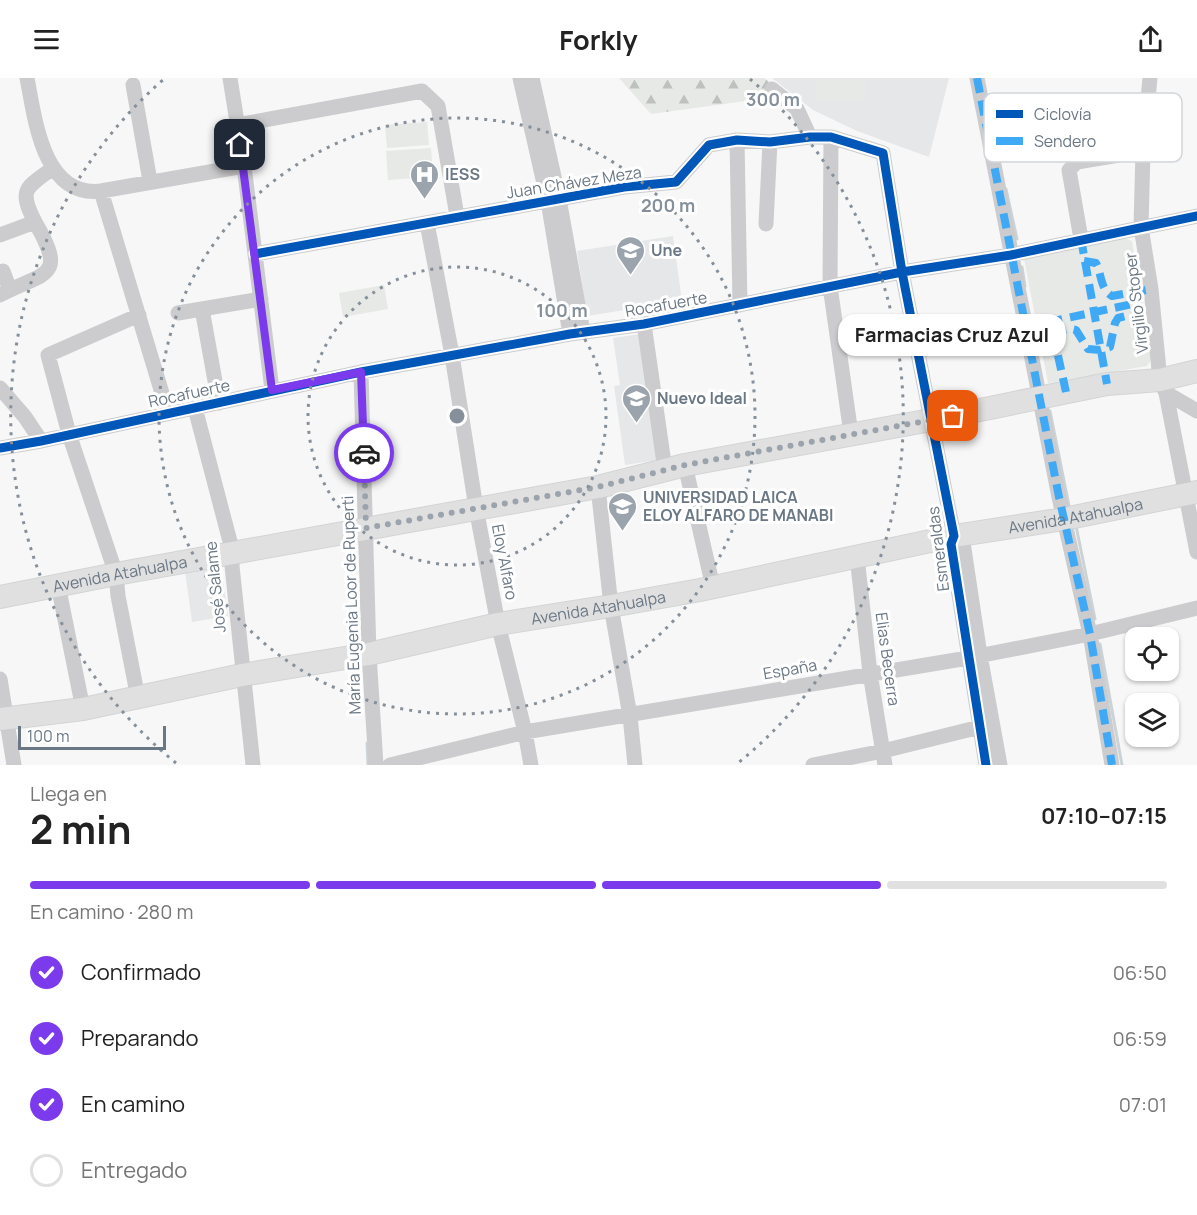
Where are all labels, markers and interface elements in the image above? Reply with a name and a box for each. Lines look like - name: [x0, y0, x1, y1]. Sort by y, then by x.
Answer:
- text: Forkly: [559, 21, 638, 58]
- icon: menu: [30, 23, 63, 56]
- icon: share: [1134, 23, 1167, 56]
- text: 300 m: [746, 87, 800, 111]
- legend: [984, 93, 1182, 162]
- text: Ciclovía: [1034, 103, 1091, 125]
- pin: [214, 119, 265, 170]
- icon: home: [223, 128, 256, 161]
- text: Sendero: [1034, 130, 1096, 152]
- hospital icon: IESS: [408, 158, 440, 200]
- street label: Juan Chávez Meza: [505, 160, 643, 204]
- place label: IESS: [445, 163, 480, 185]
- text: 200 m: [641, 193, 695, 217]
- school or university icon: Une: [614, 234, 646, 276]
- place label: Une: [651, 239, 682, 261]
- street label: Virgilio Stoper: [1119, 251, 1153, 355]
- street label: Rocafuerte: [623, 286, 709, 322]
- text: 100 m: [536, 298, 588, 322]
- callout: Farmacias Cruz Azul: [839, 314, 1067, 356]
- text: Farmacias Cruz Azul: [855, 321, 1049, 348]
- street label: Rocafuerte: [146, 374, 232, 412]
- school or university icon: Nuevo Ideal: [620, 382, 652, 424]
- place label: Nuevo Ideal: [657, 387, 747, 409]
- pin: [927, 390, 978, 441]
- icon: bag: [936, 399, 969, 432]
- centre of rings: [447, 406, 467, 426]
- courier: [334, 423, 394, 483]
- icon: car: [348, 437, 381, 470]
- place label: UNIVERSIDAD LAICA ELOY ALFARO DE MANABI: [643, 486, 833, 526]
- school or university icon: UNIVERSIDAD LAICA ELOY ALFARO DE MANABI: [606, 490, 638, 532]
- street label: Avenida Atahualpa: [1007, 492, 1145, 538]
- street label: María Eugenia Loor de Ruperti: [336, 495, 366, 715]
- street label: Esmeraldas: [922, 505, 954, 593]
- street label: Eloy Alfaro: [487, 522, 523, 602]
- street label: José Salame: [199, 540, 231, 634]
- street label: Avenida Atahualpa: [51, 550, 189, 597]
- street label: Avenida Atahualpa: [529, 585, 668, 630]
- street label: Elias Becerra: [871, 611, 905, 707]
- map controls: [1125, 627, 1179, 747]
- button: locate: [1125, 627, 1179, 681]
- street label: España: [761, 653, 819, 685]
- button: layers: [1125, 693, 1179, 747]
- scale bar: [18, 723, 166, 750]
- text: 100 m: [27, 725, 70, 747]
- text: Llega en: [30, 780, 107, 807]
- text: 07:10–07:15: [1041, 801, 1167, 831]
- text: 2 min: [30, 802, 131, 856]
- text: En camino · 280 m: [30, 898, 193, 925]
- icon: check: [30, 956, 63, 989]
- text: Confirmado: [81, 957, 201, 987]
- text: 06:50: [1113, 959, 1167, 986]
- icon: check: [30, 1022, 63, 1055]
- text: Preparando: [81, 1023, 199, 1053]
- text: 06:59: [1112, 1025, 1167, 1052]
- icon: check: [30, 1088, 63, 1121]
- text: En camino: [81, 1089, 185, 1119]
- text: 07:01: [1119, 1091, 1167, 1118]
- text: Entregado: [81, 1155, 187, 1185]

